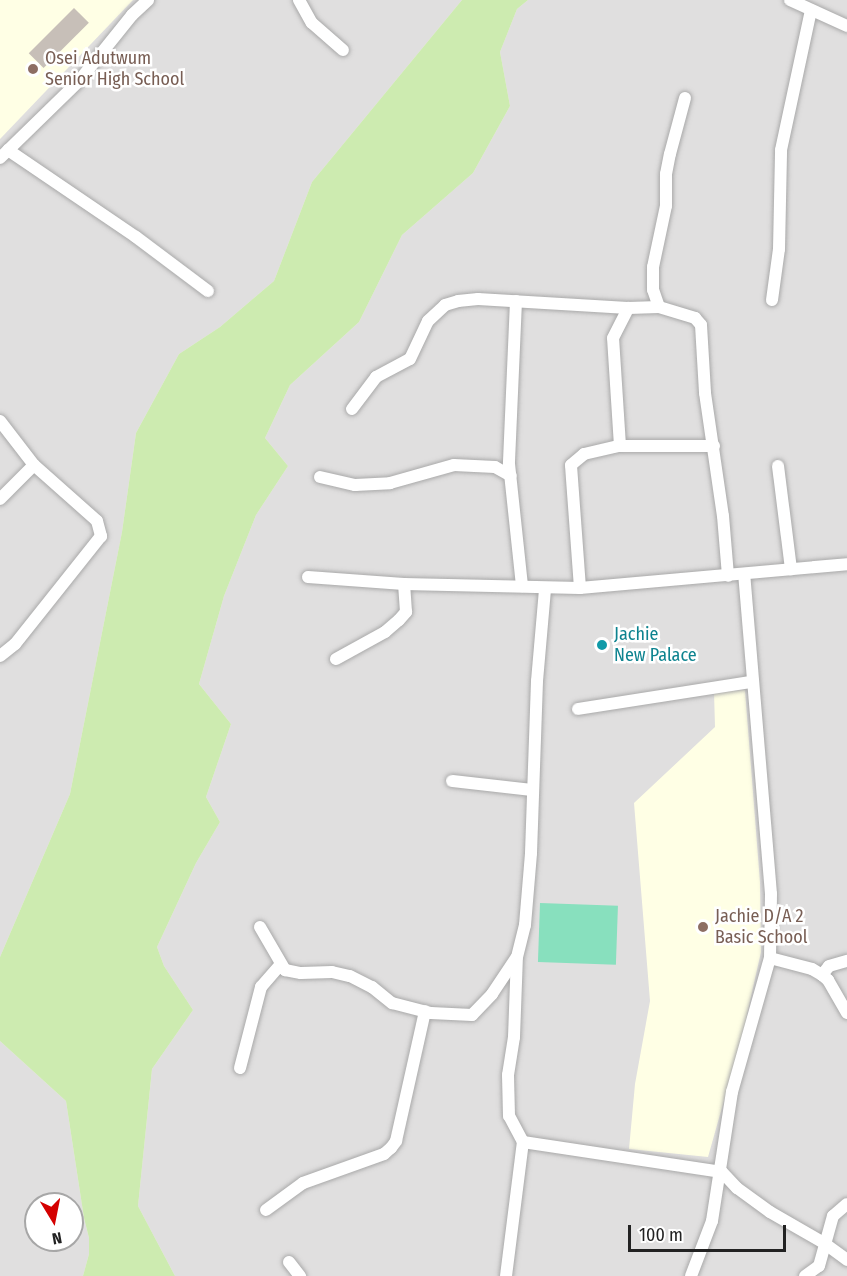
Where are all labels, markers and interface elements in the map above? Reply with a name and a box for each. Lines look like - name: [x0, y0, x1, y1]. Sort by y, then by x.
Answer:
- place label: Osei Adutwum Senior High School: [45, 48, 184, 90]
- marker: Osei Adutwum Senior High School: [26, 62, 40, 76]
- place label: Jachie New Palace: [614, 624, 697, 666]
- marker: Jachie New Palace: [595, 638, 609, 652]
- place label: Jachie D/A 2 Basic School: [715, 906, 808, 948]
- marker: Jachie D/A 2 Basic School: [696, 920, 710, 934]
- north arrow: [24, 1192, 84, 1252]
- scale bar: [631, 1213, 788, 1251]
- text: 100 m: [639, 1224, 683, 1246]
- text: N: [50, 1228, 63, 1248]

